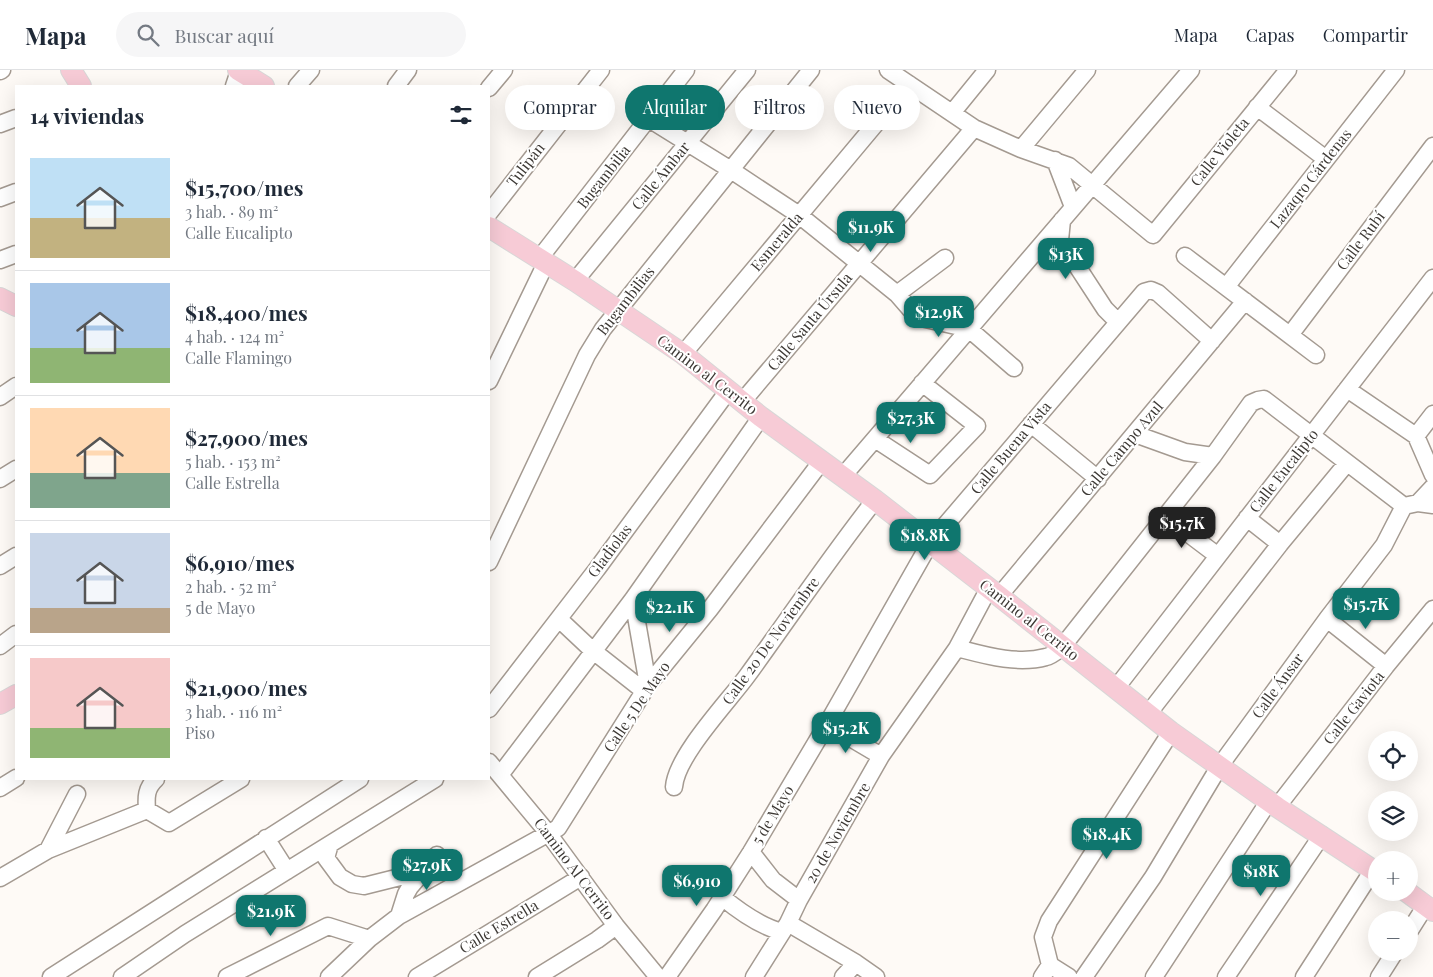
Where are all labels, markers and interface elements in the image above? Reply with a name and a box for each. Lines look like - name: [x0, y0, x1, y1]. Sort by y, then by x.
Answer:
- search box: [116, 12, 466, 57]
- text: Mapa: [25, 19, 86, 51]
- icon: search: [134, 21, 162, 49]
- text: Buscar aquí: [174, 22, 274, 48]
- text: Mapa: [1174, 23, 1218, 47]
- text: Capas: [1246, 23, 1295, 47]
- text: Compartir: [1323, 23, 1408, 47]
- chip: Comprar: [505, 85, 615, 130]
- chip: Alquilar: [625, 85, 725, 130]
- chip: Filtros: [735, 85, 824, 130]
- chip: Nuevo: [834, 85, 920, 130]
- text: 14 viviendas: [30, 101, 144, 129]
- icon: filters: [447, 101, 475, 129]
- street label: Calle Violeta: [1185, 112, 1253, 190]
- street label: Lazaqro Cárdenas: [1265, 124, 1355, 232]
- street label: Calle Ámbar: [627, 137, 694, 214]
- street label: Tulipán: [502, 138, 549, 191]
- street label: Bugambilia: [572, 140, 635, 212]
- text: $15,700/mes: [185, 173, 303, 201]
- icon: home: [70, 178, 130, 238]
- text: 3 hab. · 89 m²: [185, 201, 278, 222]
- street label: Calle Rubí: [1332, 206, 1389, 274]
- street label: Esmeralda: [746, 207, 807, 275]
- pin: $11.9K: [830, 210, 912, 253]
- text: $11.9K: [848, 216, 894, 237]
- text: Calle Eucalipto: [185, 222, 293, 243]
- pin: $13K: [1036, 238, 1096, 280]
- text: $13K: [1049, 243, 1083, 264]
- street label: Bugambilias: [592, 262, 658, 339]
- street label: Calle Santa Úrsula: [762, 268, 857, 375]
- pin: $12.9K: [898, 296, 980, 338]
- text: $18,400/mes: [185, 298, 308, 326]
- text: $12.9K: [915, 301, 963, 322]
- icon: home: [70, 303, 130, 363]
- text: 4 hab. · 124 m²: [185, 326, 284, 347]
- street label: Camino al Cerrito: [653, 330, 762, 419]
- text: Calle Flamingo: [185, 347, 292, 368]
- street label: Calle Buena Vista: [965, 396, 1055, 498]
- street label: Calle Campo Azul: [1076, 397, 1167, 500]
- pin: $27.3K: [870, 402, 952, 444]
- text: $27.3K: [887, 407, 935, 428]
- text: $27,900/mes: [185, 423, 308, 451]
- street label: Calle Eucalipto: [1244, 424, 1322, 516]
- icon: home: [70, 428, 130, 488]
- text: 5 hab. · 153 m²: [185, 451, 281, 472]
- text: Calle Estrella: [185, 472, 280, 493]
- pin: $15.7K: [1141, 506, 1223, 549]
- text: $15.7K: [1159, 512, 1205, 533]
- pin: $18.8K: [884, 518, 966, 561]
- street label: Gladiolas: [583, 520, 636, 581]
- text: $18.8K: [900, 524, 950, 545]
- text: $6,910/mes: [185, 548, 295, 576]
- icon: home: [70, 553, 130, 613]
- street label: Calle 20 De Noviembre: [717, 573, 823, 708]
- street label: Camino al Cerrito: [976, 574, 1083, 664]
- text: 2 hab. · 52 m²: [185, 576, 277, 597]
- pin: $15.7K: [1325, 588, 1407, 630]
- pin: $22.1K: [629, 590, 711, 633]
- text: $15.7K: [1343, 593, 1389, 614]
- text: $22.1K: [646, 596, 694, 617]
- text: 5 de Mayo: [185, 597, 255, 618]
- street label: Calle Ánsar: [1247, 648, 1308, 722]
- street label: Calle 5 De Mayo: [598, 657, 674, 756]
- street label: Calle Gaviota: [1318, 666, 1389, 748]
- text: $21,900/mes: [185, 673, 307, 701]
- icon: home: [70, 678, 130, 738]
- text: 3 hab. · 116 m²: [185, 701, 282, 722]
- pin: $15.2K: [805, 712, 887, 754]
- text: $15.2K: [823, 717, 869, 738]
- text: Piso: [185, 722, 215, 743]
- map controls: [1368, 731, 1418, 961]
- button: locate: [1368, 731, 1418, 781]
- street label: 20 de Noviembre: [800, 778, 874, 887]
- street label: 5 de Mayo: [747, 781, 798, 848]
- button: layers: [1368, 791, 1418, 841]
- street label: Camino Al Cerrito: [530, 813, 620, 923]
- pin: $18.4K: [1066, 818, 1148, 860]
- text: $18.4K: [1083, 823, 1131, 844]
- pin: $27.9K: [386, 848, 468, 891]
- button: +: [1368, 851, 1418, 901]
- text: $27.9K: [403, 854, 451, 875]
- pin: $18K: [1231, 854, 1291, 897]
- text: $18K: [1243, 860, 1279, 881]
- pin: $6,910: [656, 864, 738, 907]
- text: $6,910: [673, 870, 721, 891]
- pin: $21.9K: [230, 894, 312, 937]
- street label: Calle Estrella: [455, 894, 542, 958]
- text: $21.9K: [247, 900, 295, 921]
- button: −: [1368, 911, 1418, 961]

